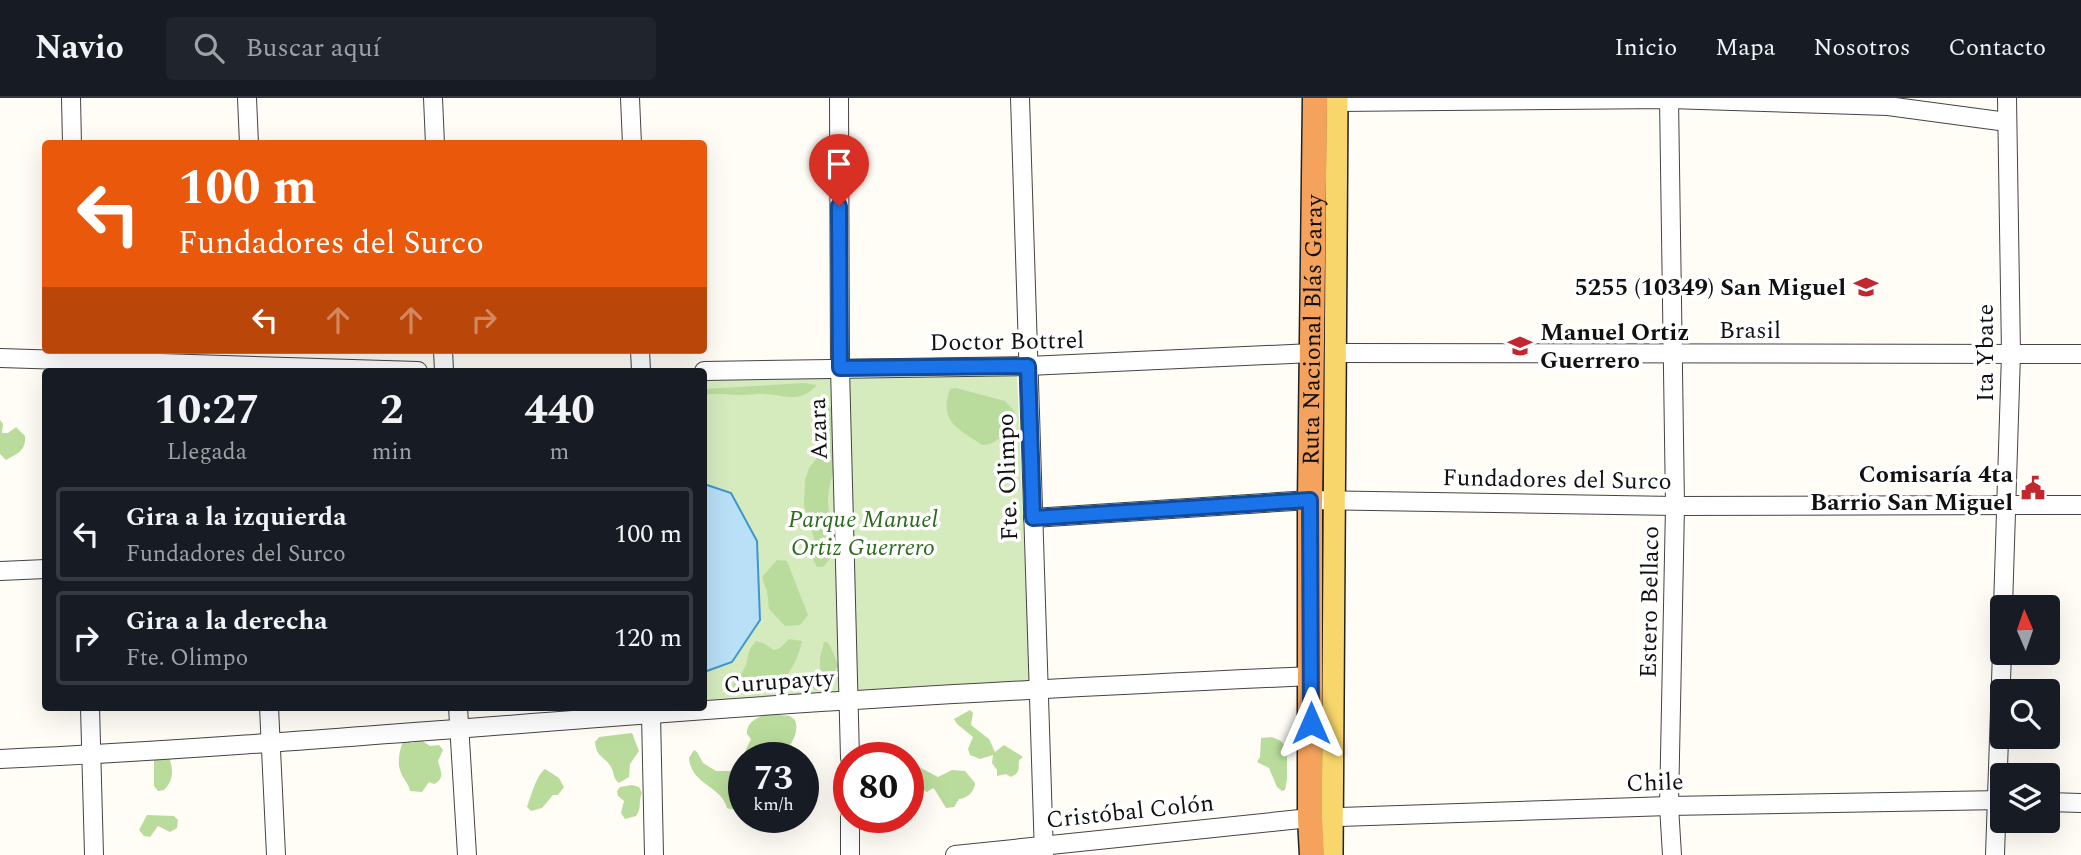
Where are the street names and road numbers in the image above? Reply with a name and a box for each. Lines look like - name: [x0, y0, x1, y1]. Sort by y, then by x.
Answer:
- street label: Ruta Nacional Blás Garay: [1293, 193, 1333, 466]
- street label: Ita Ybate: [1968, 304, 2004, 402]
- street label: Brasil: [1719, 313, 1781, 349]
- street label: Doctor Bottrel: [929, 323, 1085, 361]
- street label: Azara: [800, 397, 838, 461]
- street label: Fte. Olimpo: [988, 413, 1028, 541]
- street label: Fundadores del Surco: [1442, 460, 1672, 500]
- street label: Estero Bellaco: [1631, 526, 1669, 678]
- street label: Curupayty: [723, 660, 837, 704]
- street label: Chile: [1626, 764, 1684, 802]
- street label: Cristóbal Colón: [1044, 785, 1216, 839]

